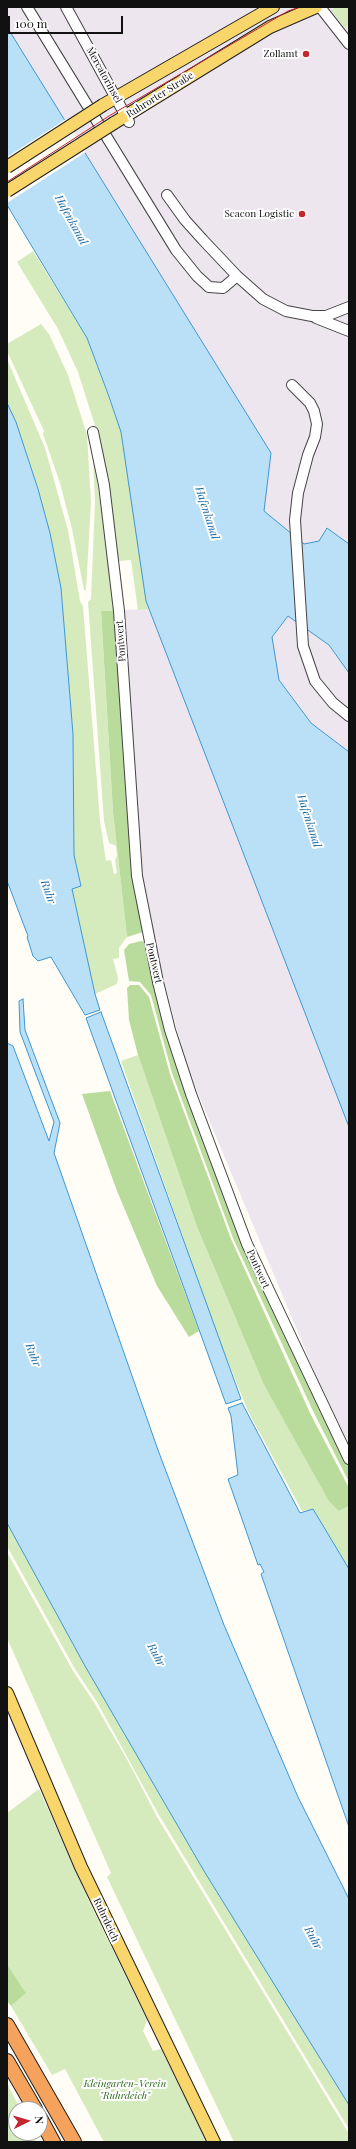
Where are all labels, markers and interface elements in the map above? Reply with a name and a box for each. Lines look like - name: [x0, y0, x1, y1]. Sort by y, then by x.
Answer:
- scale bar: [10, 8, 125, 34]
- text: 100 m: [15, 15, 47, 31]
- street label: Mercatorinsel: [84, 45, 124, 105]
- place label: Zollamt: [264, 48, 298, 60]
- marker: Zollamt: [301, 49, 311, 59]
- street label: Ruhrorter Straße: [124, 69, 196, 121]
- water label: Hafenkanal: [52, 193, 90, 247]
- place label: Seacon Logistic: [224, 208, 294, 220]
- marker: Seacon Logistic: [297, 209, 307, 219]
- water label: Hafenkanal: [192, 485, 222, 541]
- street label: Pontwert: [114, 620, 128, 662]
- water label: Hafenkanal: [294, 793, 324, 849]
- water label: Ruhr: [38, 878, 58, 906]
- street label: Pontwert: [143, 941, 165, 985]
- street label: Pontwert: [244, 1248, 272, 1290]
- water label: Ruhr: [23, 1341, 43, 1369]
- water label: Ruhr: [144, 1641, 168, 1669]
- street label: Ruhrdeich: [91, 1896, 121, 1944]
- water label: Ruhr: [301, 1924, 325, 1952]
- park label: Kleingarten-Verein "Ruhrdeich": [84, 2078, 166, 2102]
- north arrow: [8, 2101, 48, 2141]
- text: N: [32, 2115, 47, 2125]

